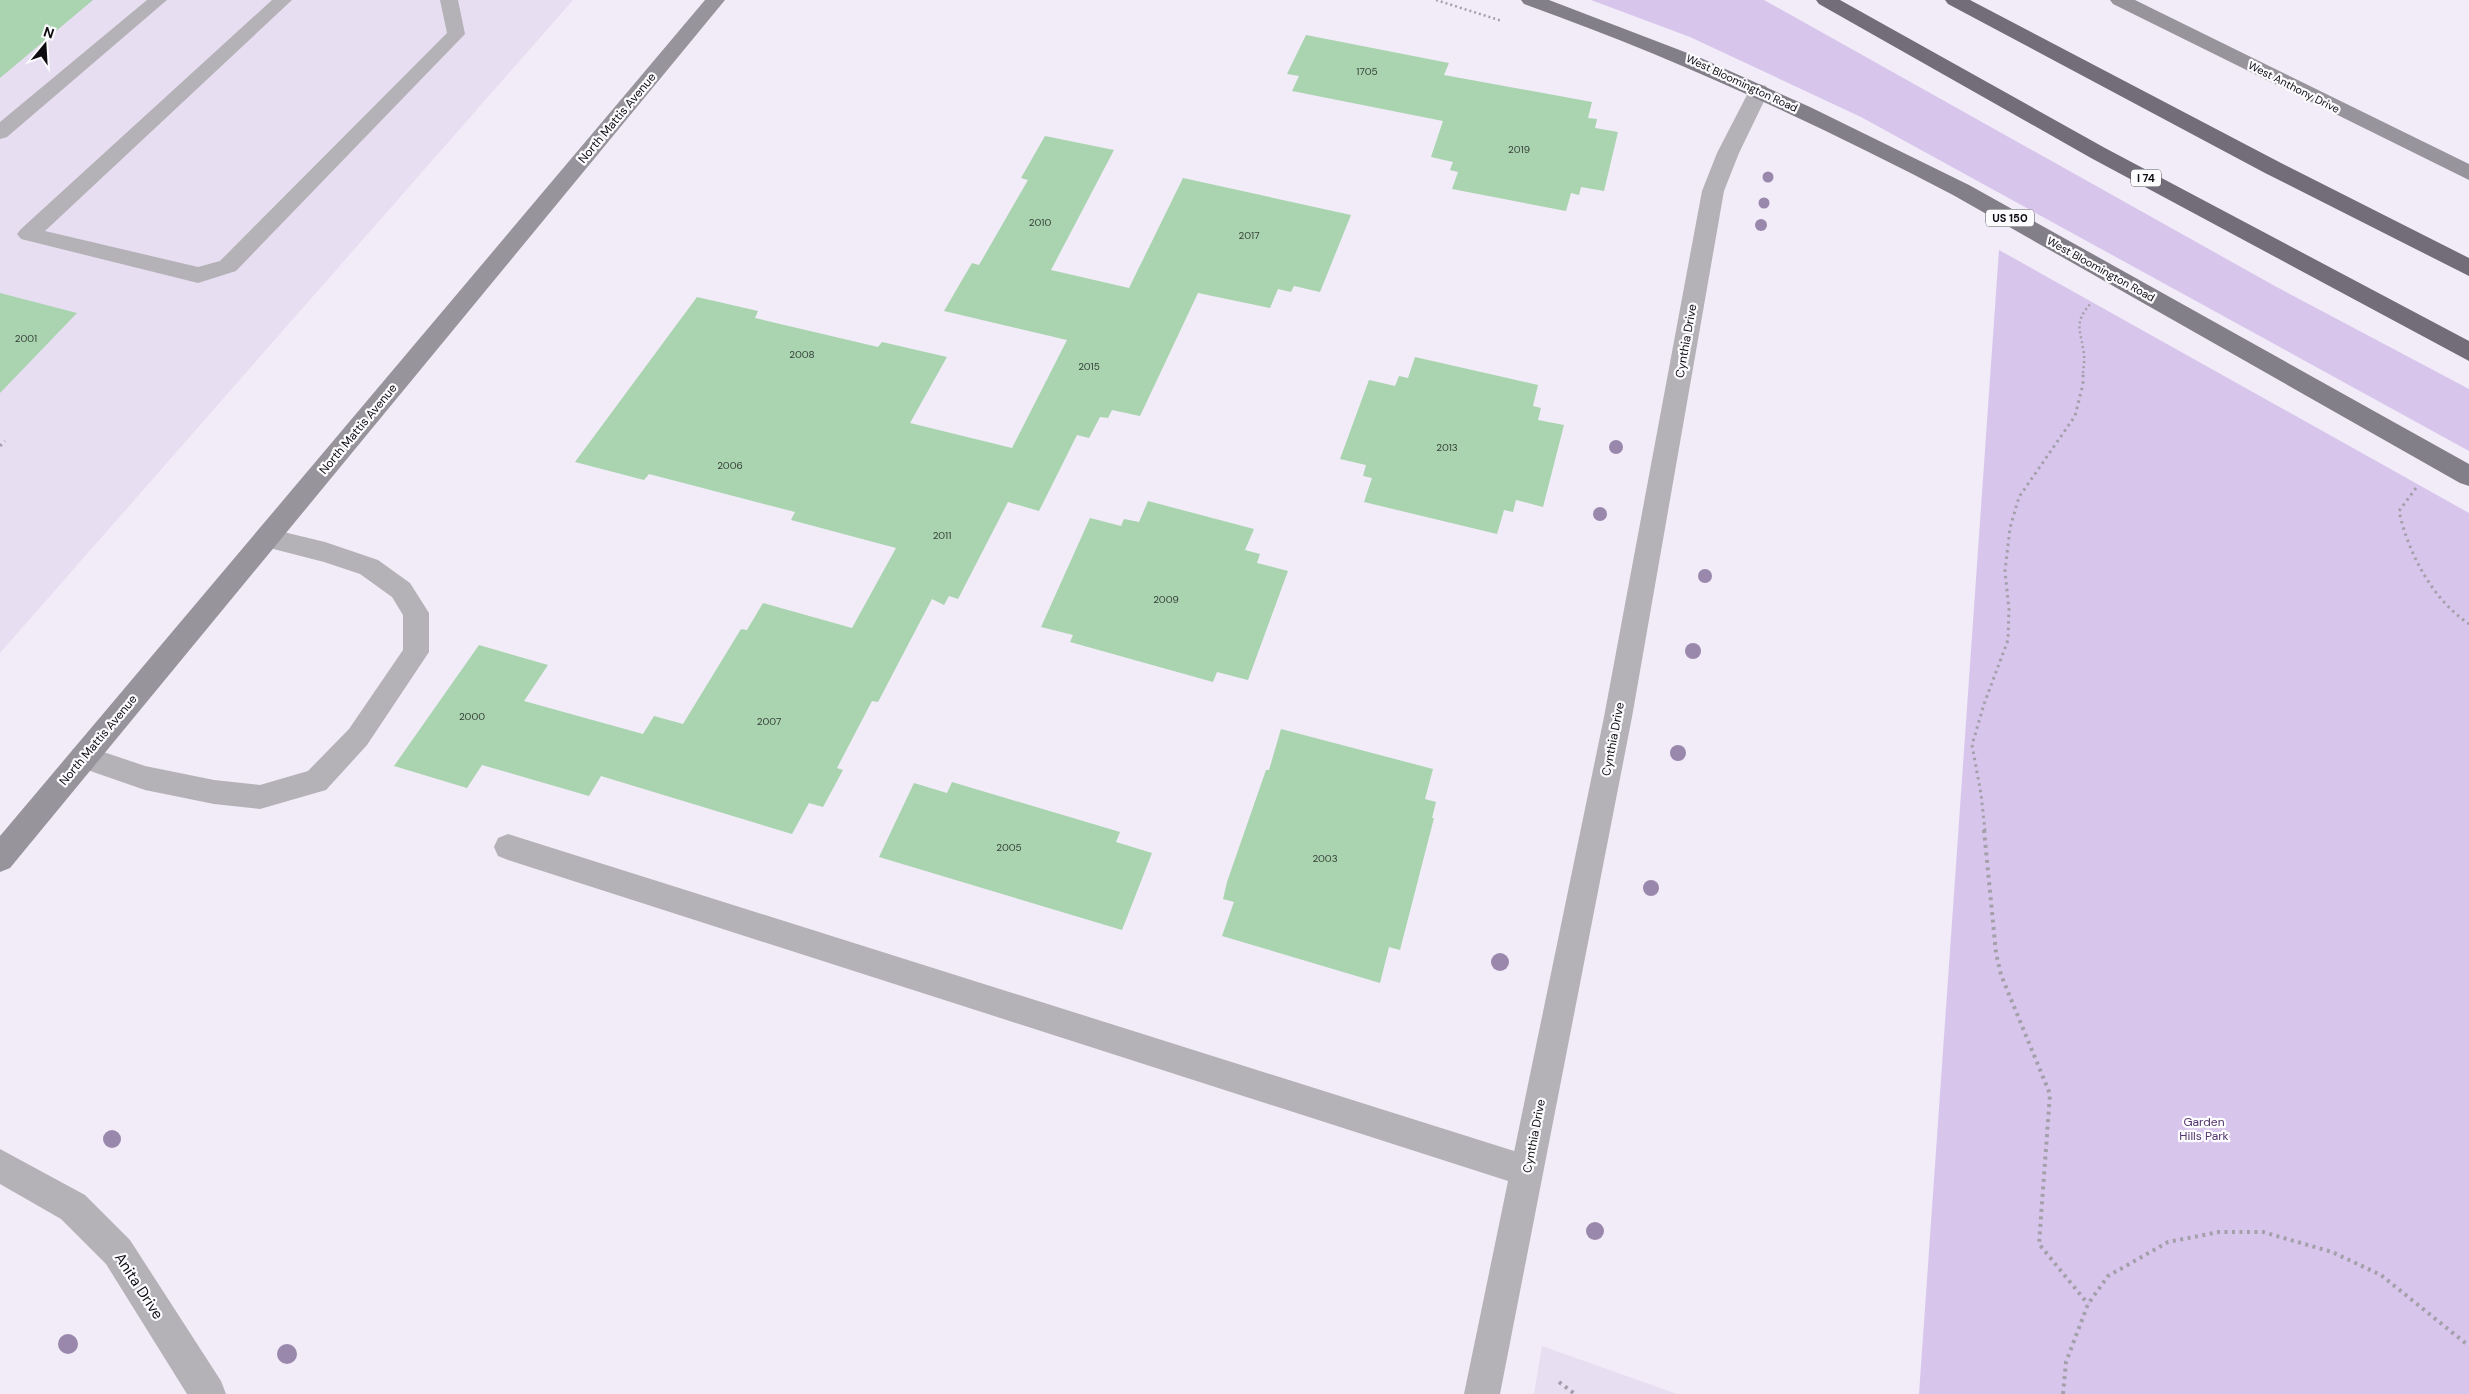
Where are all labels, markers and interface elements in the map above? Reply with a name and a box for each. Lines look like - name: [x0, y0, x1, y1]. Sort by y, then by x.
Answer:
- north arrow: [20, 20, 70, 70]
- text: N: [41, 22, 57, 43]
- street label: West Bloomington Road: [1684, 51, 1800, 115]
- street label: West Anthony Drive: [2246, 58, 2342, 116]
- house number: 1705: [1356, 65, 1378, 78]
- street label: North Mattis Avenue: [574, 69, 660, 167]
- house number: 2019: [1508, 143, 1530, 156]
- road number: I 74: [2131, 170, 2161, 187]
- road number: US 150: [1986, 210, 2034, 227]
- house number: 2010: [1029, 216, 1051, 229]
- house number: 2017: [1239, 229, 1259, 242]
- street label: West Bloomington Road: [2045, 233, 2158, 305]
- street label: Cynthia Drive: [1672, 303, 1700, 379]
- house number: 2001: [15, 332, 37, 345]
- house number: 2008: [789, 348, 815, 361]
- house number: 2015: [1078, 360, 1100, 373]
- street label: North Mattis Avenue: [315, 380, 401, 478]
- house number: 2013: [1436, 441, 1458, 454]
- house number: 2006: [717, 459, 743, 472]
- house number: 2011: [933, 529, 951, 542]
- house number: 2009: [1153, 593, 1179, 606]
- street label: North Mattis Avenue: [55, 691, 141, 789]
- street label: Cynthia Drive: [1598, 701, 1628, 777]
- house number: 2000: [459, 710, 485, 723]
- house number: 2007: [757, 715, 781, 728]
- house number: 2005: [996, 841, 1022, 854]
- house number: 2003: [1312, 852, 1338, 865]
- street label: Cynthia Drive: [1519, 1098, 1549, 1174]
- park label: Garden Hills Park: [2179, 1114, 2229, 1144]
- street label: Anita Drive: [110, 1249, 168, 1323]

